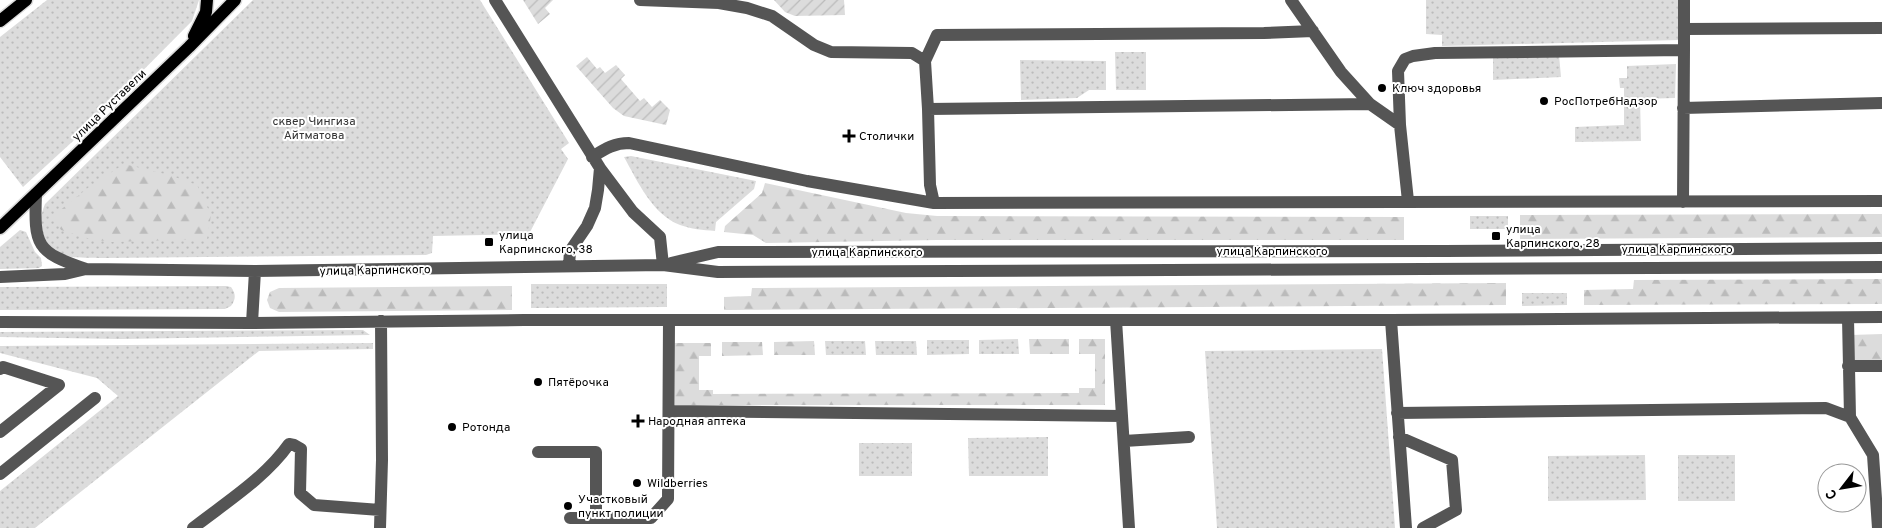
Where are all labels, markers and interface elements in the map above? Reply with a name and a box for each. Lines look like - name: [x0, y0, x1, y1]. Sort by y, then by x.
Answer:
- street label: улица Руставели: [69, 66, 150, 145]
- place label: Ключ здоровья: [1392, 81, 1481, 97]
- marker: Ключ здоровья: [1376, 82, 1388, 94]
- place label: РосПотребНадзор: [1554, 94, 1658, 110]
- marker: РосПотребНадзор: [1538, 95, 1550, 107]
- park label: сквер Чингиза Айтматова: [272, 114, 356, 144]
- place label: Столички: [859, 129, 914, 145]
- marker: Столички: [843, 130, 855, 142]
- place label: улица Карпинского, 28: [1506, 222, 1600, 252]
- place label: улица Карпинского, 38: [499, 228, 593, 258]
- marker: улица Карпинского, 28: [1490, 230, 1502, 242]
- marker: улица Карпинского, 38: [483, 236, 495, 248]
- street label: улица Карпинского: [1621, 242, 1733, 258]
- street label: улица Карпинского: [1216, 244, 1328, 260]
- street label: улица Карпинского: [811, 245, 923, 261]
- street label: улица Карпинского: [319, 262, 431, 280]
- place label: Пятёрочка: [548, 375, 609, 391]
- marker: Пятёрочка: [532, 376, 544, 388]
- place label: Народная аптека: [648, 414, 746, 430]
- marker: Народная аптека: [632, 415, 644, 427]
- place label: Ротонда: [462, 420, 510, 436]
- marker: Ротонда: [446, 421, 458, 433]
- north arrow: [1817, 463, 1867, 513]
- place label: Wildberries: [647, 476, 708, 492]
- marker: Wildberries: [631, 477, 643, 489]
- text: С: [1823, 486, 1842, 502]
- place label: Участковый пункт полиции: [578, 492, 664, 522]
- marker: Участковый пункт полиции: [562, 500, 574, 512]

